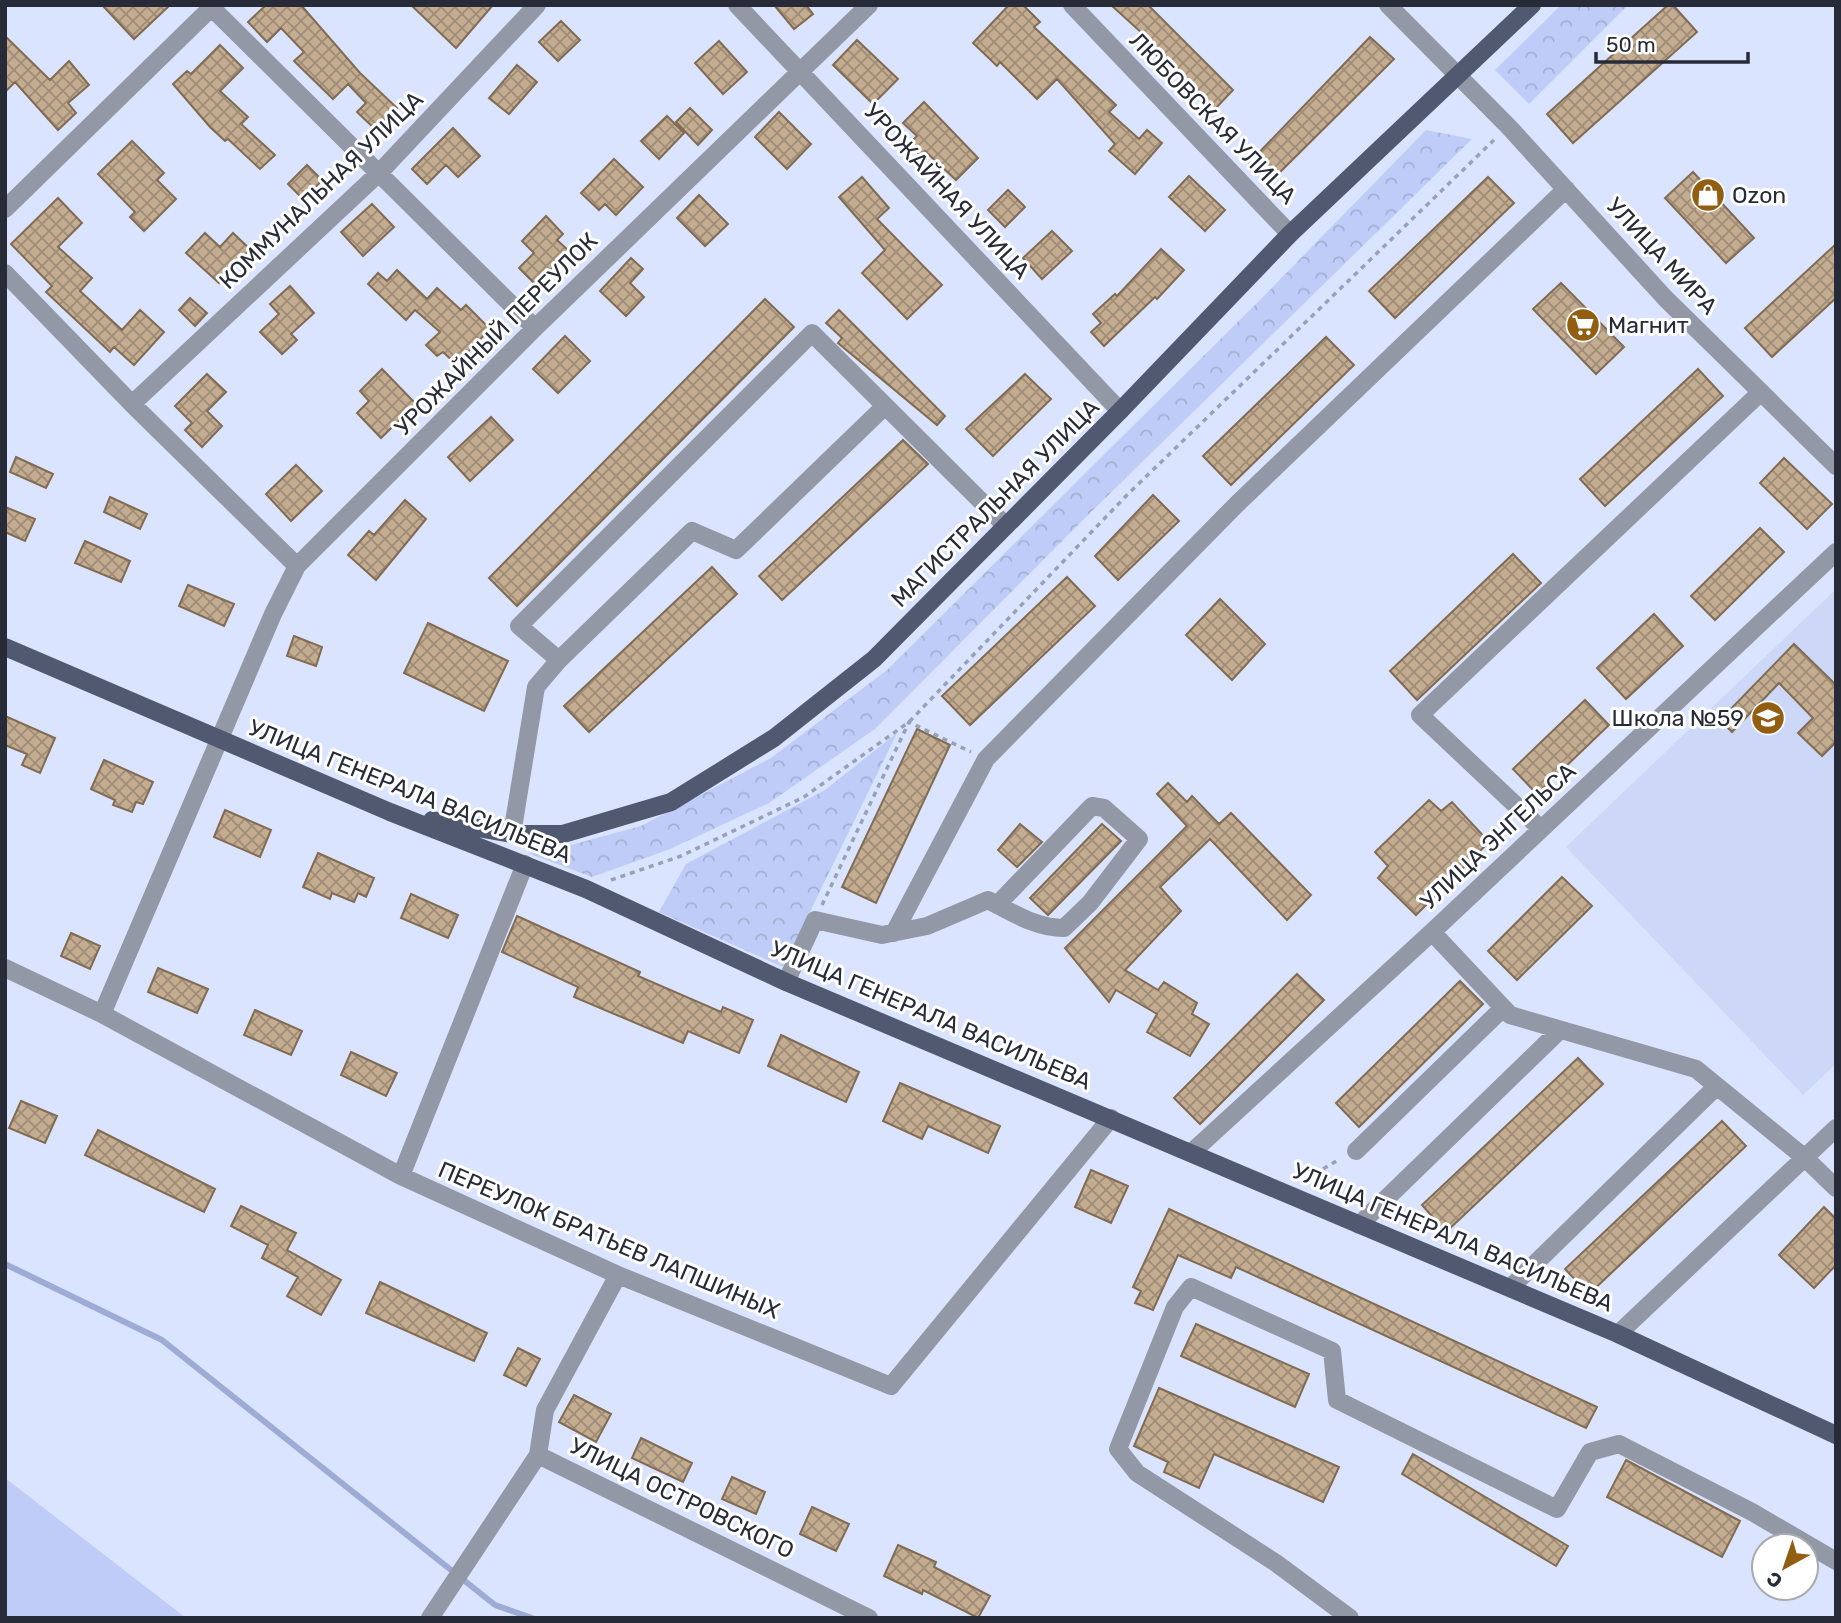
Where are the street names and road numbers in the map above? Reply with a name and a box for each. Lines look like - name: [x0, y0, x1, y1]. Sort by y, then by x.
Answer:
- street label: ЛЮБОВСКАЯ УЛИЦА: [1124, 26, 1302, 210]
- street label: КОММУНАЛЬНАЯ УЛИЦА: [213, 85, 429, 295]
- street label: УРОЖАЙНАЯ УЛИЦА: [858, 97, 1036, 285]
- street label: УЛИЦА МИРА: [1601, 192, 1723, 320]
- street label: УРОЖАЙНЫЙ ПЕРЕУЛОК: [389, 227, 603, 441]
- street label: МАГИСТРАЛЬНАЯ УЛИЦА: [885, 393, 1105, 613]
- street label: УЛИЦА ГЕНЕРАЛА ВАСИЛЬЕВА: [244, 713, 576, 869]
- street label: УЛИЦА ЭНГЕЛЬСА: [1415, 757, 1581, 915]
- street label: УЛИЦА ГЕНЕРАЛА ВАСИЛЬЕВА: [766, 935, 1096, 1095]
- street label: ПЕРЕУЛОК БРАТЬЕВ ЛАПШИНЫХ: [434, 1155, 784, 1325]
- street label: УЛИЦА ГЕНЕРАЛА ВАСИЛЬЕВА: [1288, 1157, 1618, 1317]
- street label: УЛИЦА ОСТРОВСКОГО: [565, 1431, 799, 1565]

